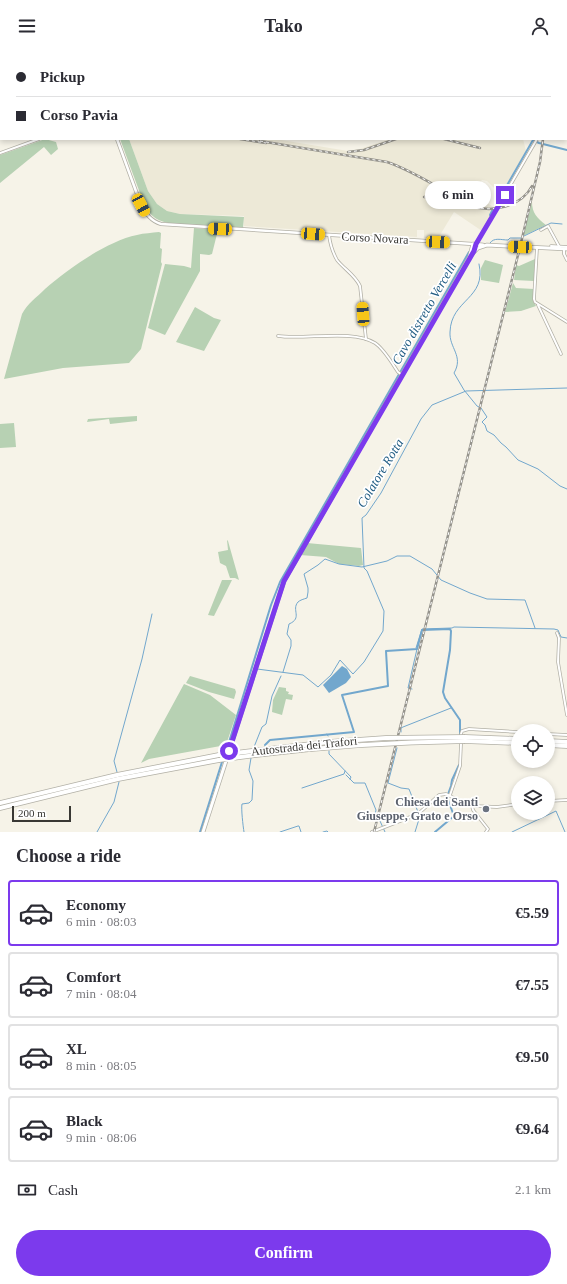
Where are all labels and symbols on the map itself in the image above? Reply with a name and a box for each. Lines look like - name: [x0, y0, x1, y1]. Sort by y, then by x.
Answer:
- callout: 6 min: [425, 181, 491, 209]
- route end: [496, 186, 514, 204]
- car: [130, 192, 152, 218]
- car: [208, 222, 232, 236]
- car: [301, 227, 325, 241]
- street label: Corso Novara: [341, 229, 409, 247]
- car: [426, 235, 450, 249]
- car: [508, 240, 532, 254]
- water label: Cavo distretto Vercelli: [388, 259, 460, 367]
- car: [356, 302, 370, 326]
- water label: Colatore Rotta: [354, 436, 407, 510]
- street label: Autostrada dei Trafori: [250, 733, 358, 759]
- route start: [220, 742, 238, 760]
- place label: Chiesa dei Santi Giuseppe, Grato e Orso: [357, 795, 479, 823]
- scale bar: [12, 804, 71, 823]
- marker: Chiesa dei Santi Giuseppe, Grato e Orso: [481, 804, 491, 814]

